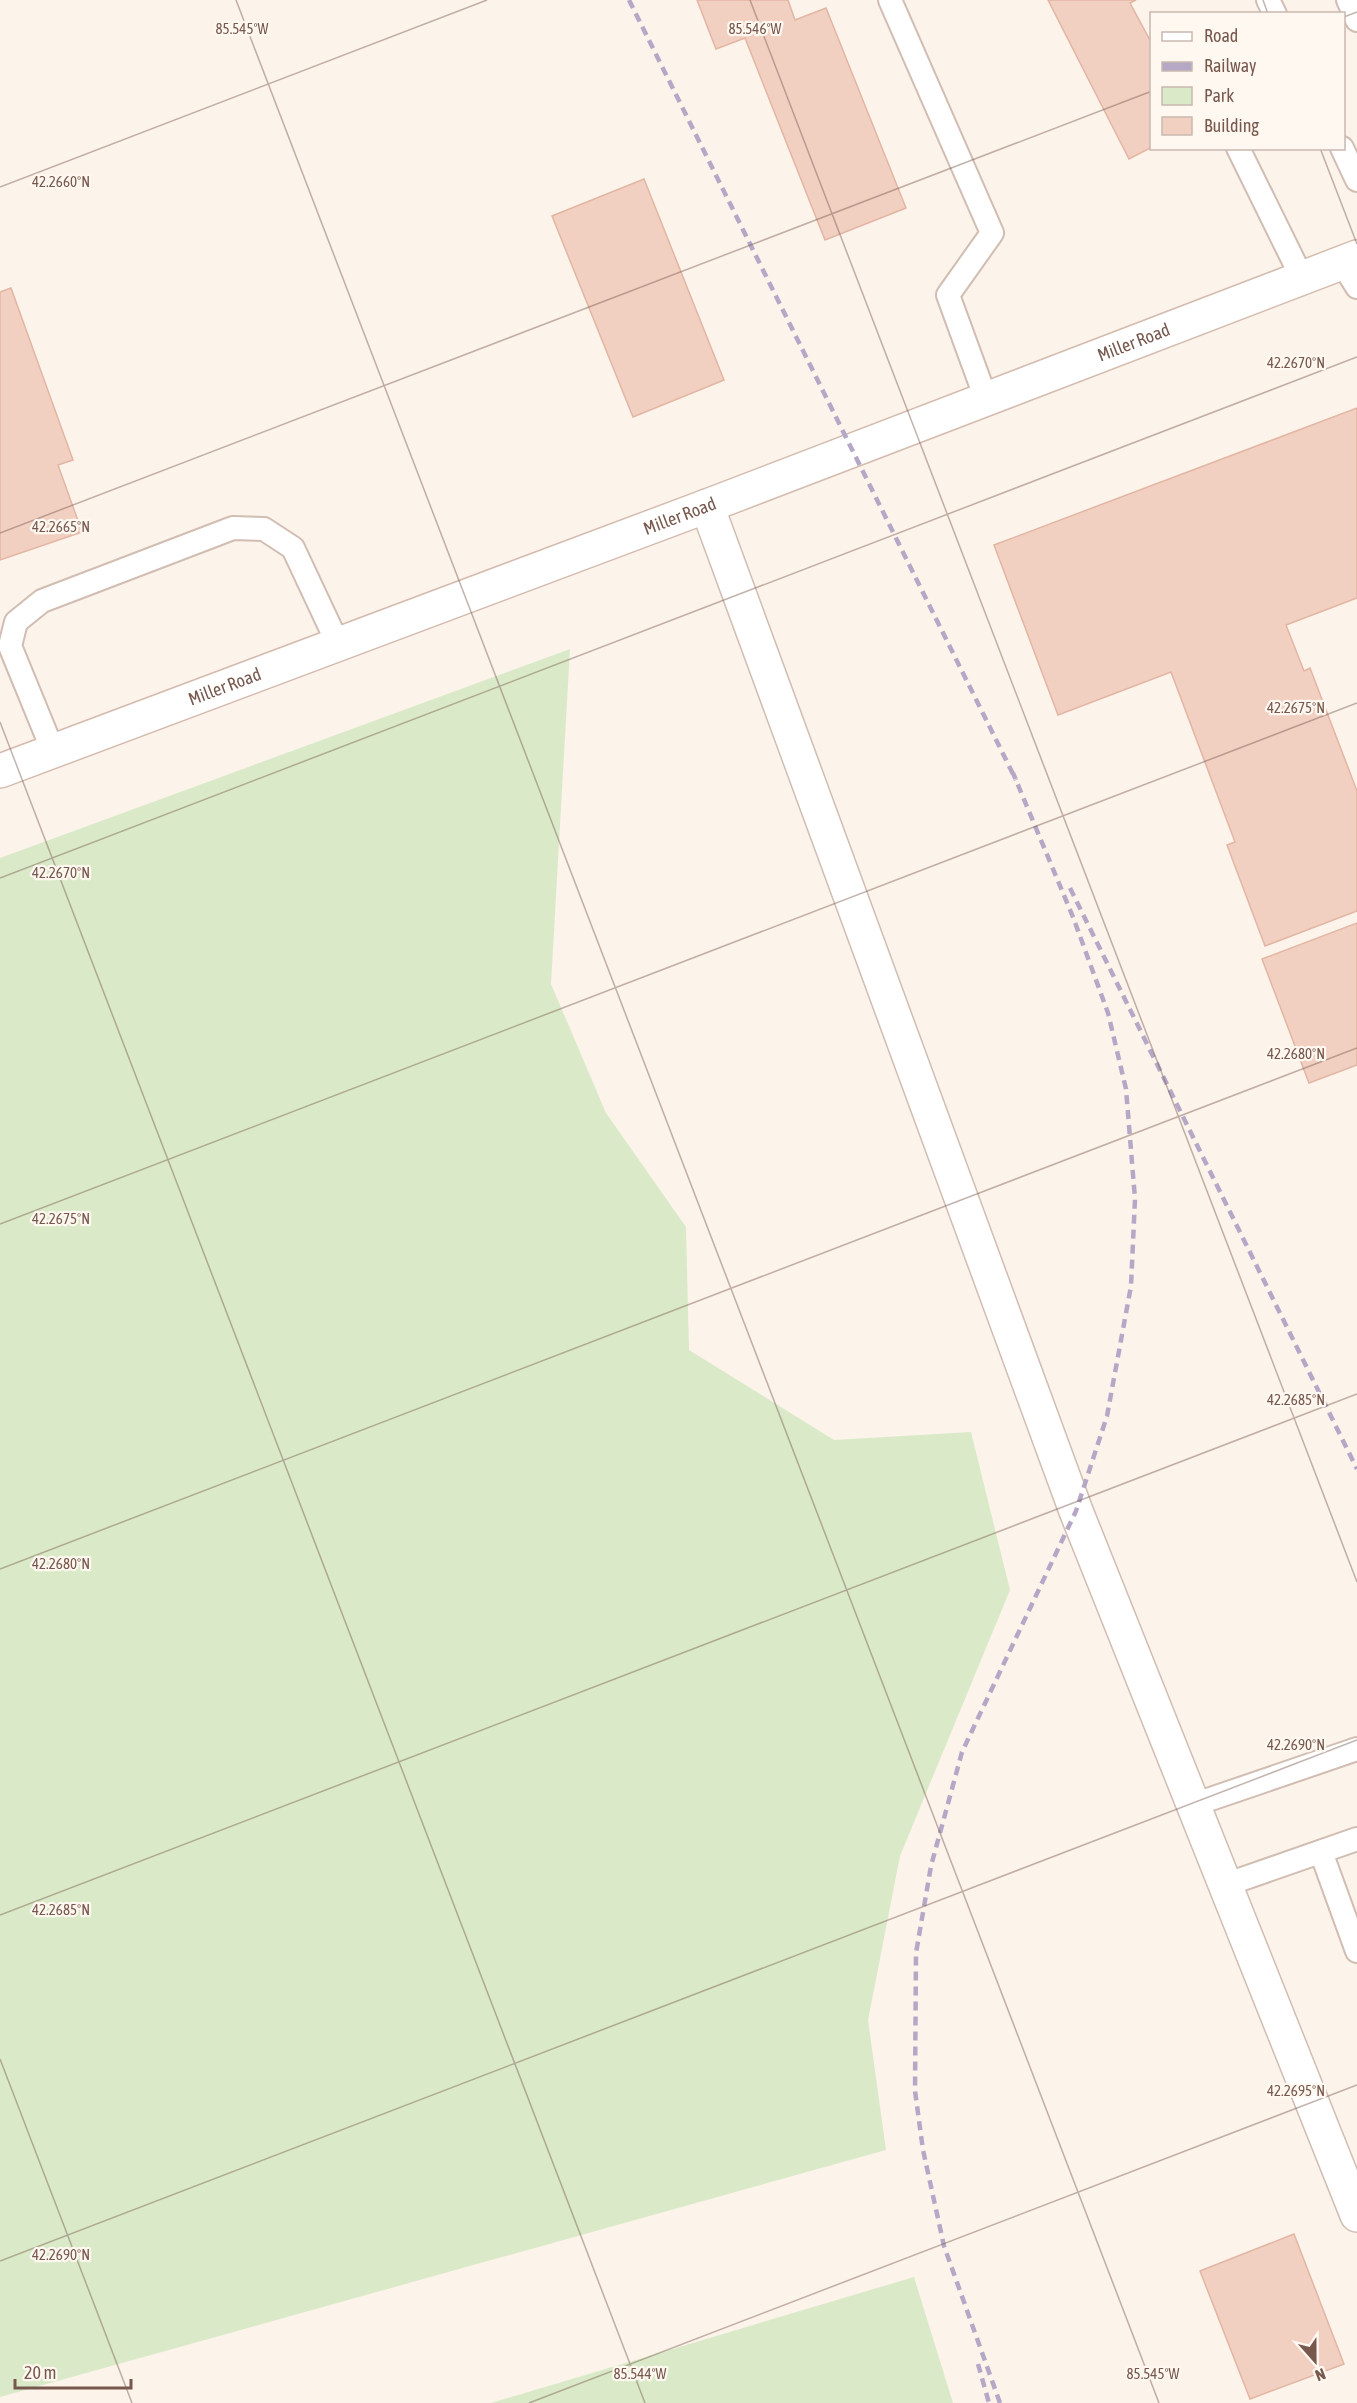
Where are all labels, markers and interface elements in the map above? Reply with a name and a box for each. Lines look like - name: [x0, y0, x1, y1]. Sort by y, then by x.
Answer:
- legend: [1150, 12, 1345, 150]
- text: 85.545°W: [216, 20, 269, 37]
- text: 85.546°W: [729, 20, 782, 37]
- text: Road: [1204, 25, 1238, 46]
- text: Railway: [1204, 55, 1256, 76]
- text: Park: [1204, 85, 1234, 106]
- text: Building: [1204, 115, 1259, 136]
- text: 42.2660°N: [32, 173, 90, 190]
- street label: Miller Road: [1094, 319, 1173, 365]
- text: 42.2670°N: [1267, 354, 1325, 371]
- street label: Miller Road: [640, 493, 719, 539]
- text: 42.2665°N: [32, 518, 90, 535]
- street label: Miller Road: [185, 663, 264, 709]
- text: 42.2675°N: [1267, 699, 1325, 716]
- text: 42.2670°N: [32, 864, 90, 881]
- text: 42.2680°N: [1267, 1045, 1325, 1062]
- text: 42.2675°N: [32, 1210, 90, 1227]
- text: 42.2685°N: [1267, 1391, 1325, 1408]
- text: 42.2680°N: [32, 1555, 90, 1572]
- text: 42.2690°N: [1267, 1736, 1325, 1753]
- text: 42.2685°N: [32, 1901, 90, 1918]
- text: 42.2695°N: [1267, 2082, 1325, 2099]
- text: 42.2690°N: [32, 2246, 90, 2263]
- north arrow: [1285, 2331, 1345, 2391]
- scale bar: [15, 2352, 130, 2390]
- text: 20 m: [24, 2362, 56, 2383]
- text: 85.544°W: [614, 2365, 667, 2382]
- text: 85.545°W: [1127, 2365, 1180, 2382]
- text: N: [1313, 2365, 1328, 2385]

